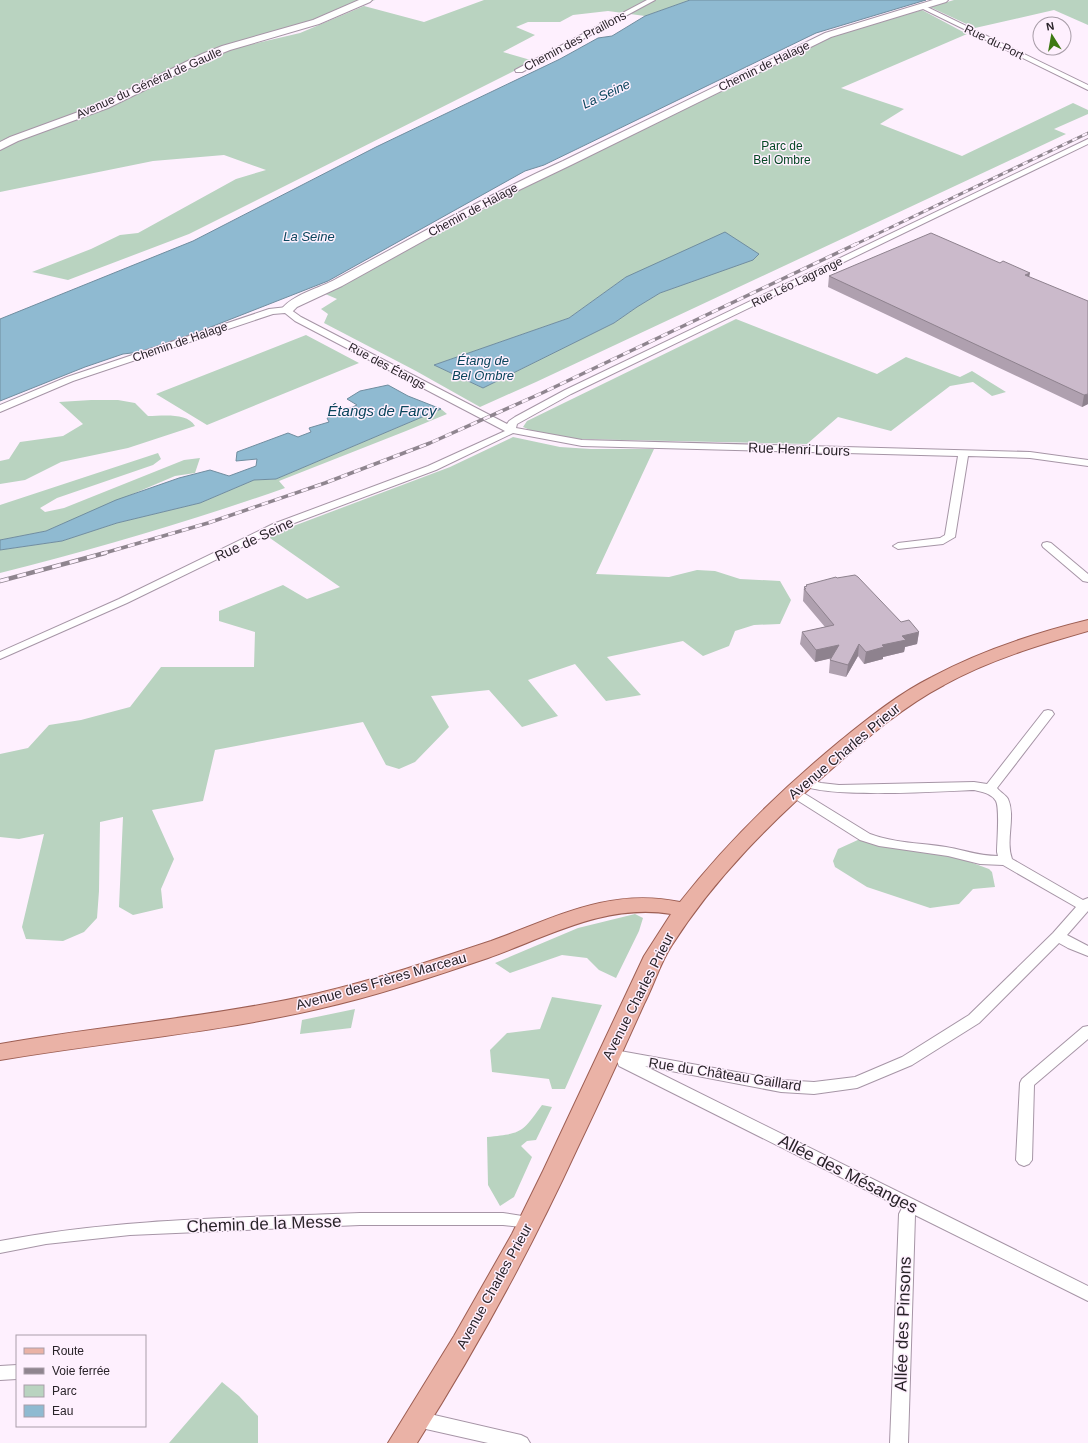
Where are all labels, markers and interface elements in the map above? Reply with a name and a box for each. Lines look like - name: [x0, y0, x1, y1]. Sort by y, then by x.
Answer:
- street label: Chemin des Praillons: [522, 8, 628, 74]
- north arrow: [1032, 16, 1072, 56]
- text: N: [1045, 20, 1055, 33]
- street label: Rue du Port: [962, 22, 1026, 63]
- street label: Chemin de Halage: [716, 38, 812, 94]
- street label: Avenue du Général de Gaulle: [74, 44, 224, 122]
- water label: La Seine: [580, 76, 632, 112]
- park label: Parc de Bel Ombre: [753, 139, 811, 167]
- street label: Chemin de Halage: [426, 180, 520, 240]
- water label: La Seine: [283, 229, 335, 244]
- street label: Rue Léo Lagrange: [749, 254, 845, 310]
- street label: Chemin de Halage: [131, 319, 230, 365]
- street label: Rue des Étangs: [346, 339, 428, 392]
- water label: Étang de Bel Ombre: [452, 353, 514, 383]
- water label: Étangs de Farcy: [327, 402, 438, 419]
- street label: Rue Henri Lours: [748, 439, 850, 459]
- street label: Rue de Seine: [212, 514, 296, 564]
- street label: Avenue Charles Prieur: [785, 699, 903, 802]
- street label: Avenue Charles Prieur: [599, 929, 677, 1062]
- street label: Avenue des Frères Marceau: [294, 949, 468, 1013]
- street label: Rue du Château Gaillard: [648, 1054, 802, 1094]
- street label: Allée des Mésanges: [775, 1131, 921, 1217]
- street label: Chemin de la Messe: [186, 1212, 342, 1236]
- street label: Avenue Charles Prieur: [453, 1220, 535, 1351]
- street label: Allée des Pinsons: [891, 1256, 915, 1392]
- legend: [16, 1335, 146, 1427]
- text: Route: [52, 1344, 84, 1358]
- text: Voie ferrée: [52, 1364, 110, 1378]
- text: Parc: [52, 1384, 77, 1398]
- text: Eau: [52, 1404, 73, 1418]

